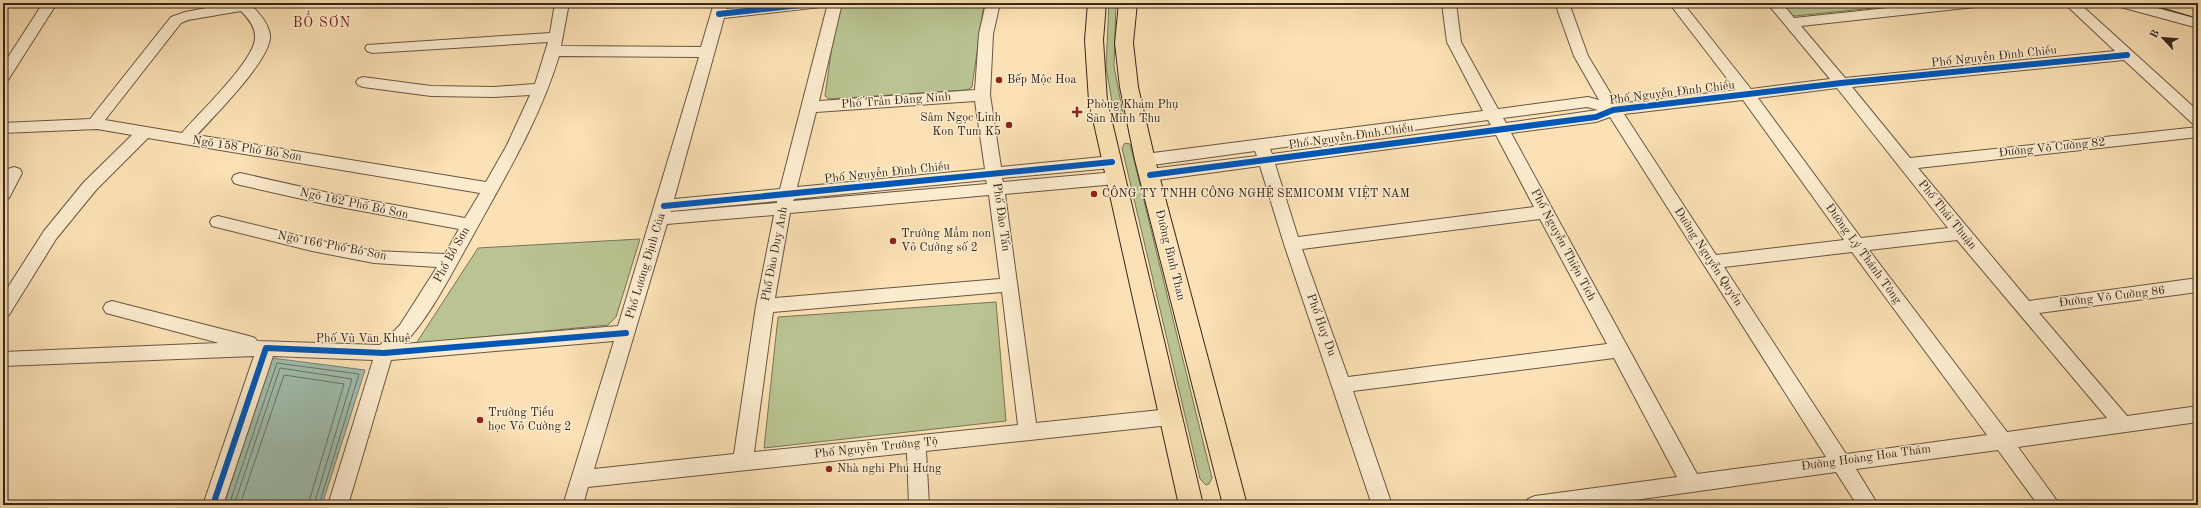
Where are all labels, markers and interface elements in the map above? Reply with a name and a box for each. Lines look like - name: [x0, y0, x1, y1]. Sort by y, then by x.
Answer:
- district label: BỒ SƠN: [293, 10, 351, 30]
- north arrow: [2143, 18, 2183, 58]
- text: B: [2149, 28, 2162, 40]
- street label: Phố Nguyễn Đình Chiểu: [1930, 42, 2058, 70]
- place label: Bếp Mộc Hoa: [1007, 73, 1076, 86]
- marker: Bếp Mộc Hoa: [994, 75, 1004, 85]
- street label: Phố Nguyễn Đình Chiểu: [1608, 77, 1736, 107]
- street label: Phố Trần Đăng Ninh: [840, 89, 952, 111]
- place label: Phòng Khám Phụ Sản Minh Thu: [1086, 99, 1179, 125]
- marker: Phòng Khám Phụ Sản Minh Thu: [1071, 106, 1083, 118]
- place label: Sâm Ngọc Linh Kon Tum K5: [920, 112, 1001, 138]
- marker: Sâm Ngọc Linh Kon Tum K5: [1004, 120, 1014, 130]
- street label: Phố Nguyễn Đình Chiểu: [1287, 120, 1415, 152]
- street label: Ngõ 158 Phố Bồ Sơn: [191, 132, 303, 164]
- street label: Đường Võ Cường 82: [1998, 136, 2106, 160]
- street label: Phố Nguyễn Đình Chiểu: [823, 158, 951, 186]
- street label: Phố Thái Thuận: [1915, 177, 1980, 252]
- street label: Phố Đào Tấn: [990, 182, 1013, 253]
- street label: Ngõ 162 Phố Bồ Sơn: [299, 185, 410, 221]
- place label: CÔNG TY TNHH CÔNG NGHỆ SEMICOMM VIỆT NAM: [1102, 185, 1410, 200]
- street label: Phố Nguyễn Thiện Tích: [1528, 187, 1599, 303]
- marker: CÔNG TY TNHH CÔNG NGHỆ SEMICOMM VIỆT NAM: [1089, 189, 1099, 199]
- street label: Đường Lý Thánh Tông: [1823, 202, 1904, 307]
- street label: Phố Đào Duy Anh: [759, 205, 790, 302]
- street label: Đường Nguyễn Quyền: [1672, 205, 1746, 309]
- street label: Đường Bình Than: [1153, 208, 1187, 302]
- street label: Phố Lương Định Của: [623, 211, 668, 320]
- street label: Phố Bồ Sơn: [430, 224, 472, 285]
- place label: Trường Mầm non Võ Cường số 2: [901, 226, 991, 254]
- street label: Ngõ 166 Phố Bồ Sơn: [276, 228, 388, 263]
- marker: Trường Mầm non Võ Cường số 2: [888, 236, 898, 246]
- street label: Đường Võ Cường 86: [2058, 285, 2166, 309]
- street label: Phố Huy Du: [1304, 292, 1339, 358]
- street label: Phố Vũ Văn Khuê: [316, 332, 411, 345]
- place label: Trường Tiểu học Võ Cường 2: [488, 405, 571, 433]
- marker: Trường Tiểu học Võ Cường 2: [475, 415, 485, 425]
- street label: Phố Nguyễn Trường Tộ: [813, 435, 938, 460]
- street label: Đường Hoàng Hoa Thám: [1800, 443, 1932, 473]
- place label: Nhà nghỉ Phú Hưng: [837, 463, 942, 475]
- marker: Nhà nghỉ Phú Hưng: [824, 464, 834, 474]

